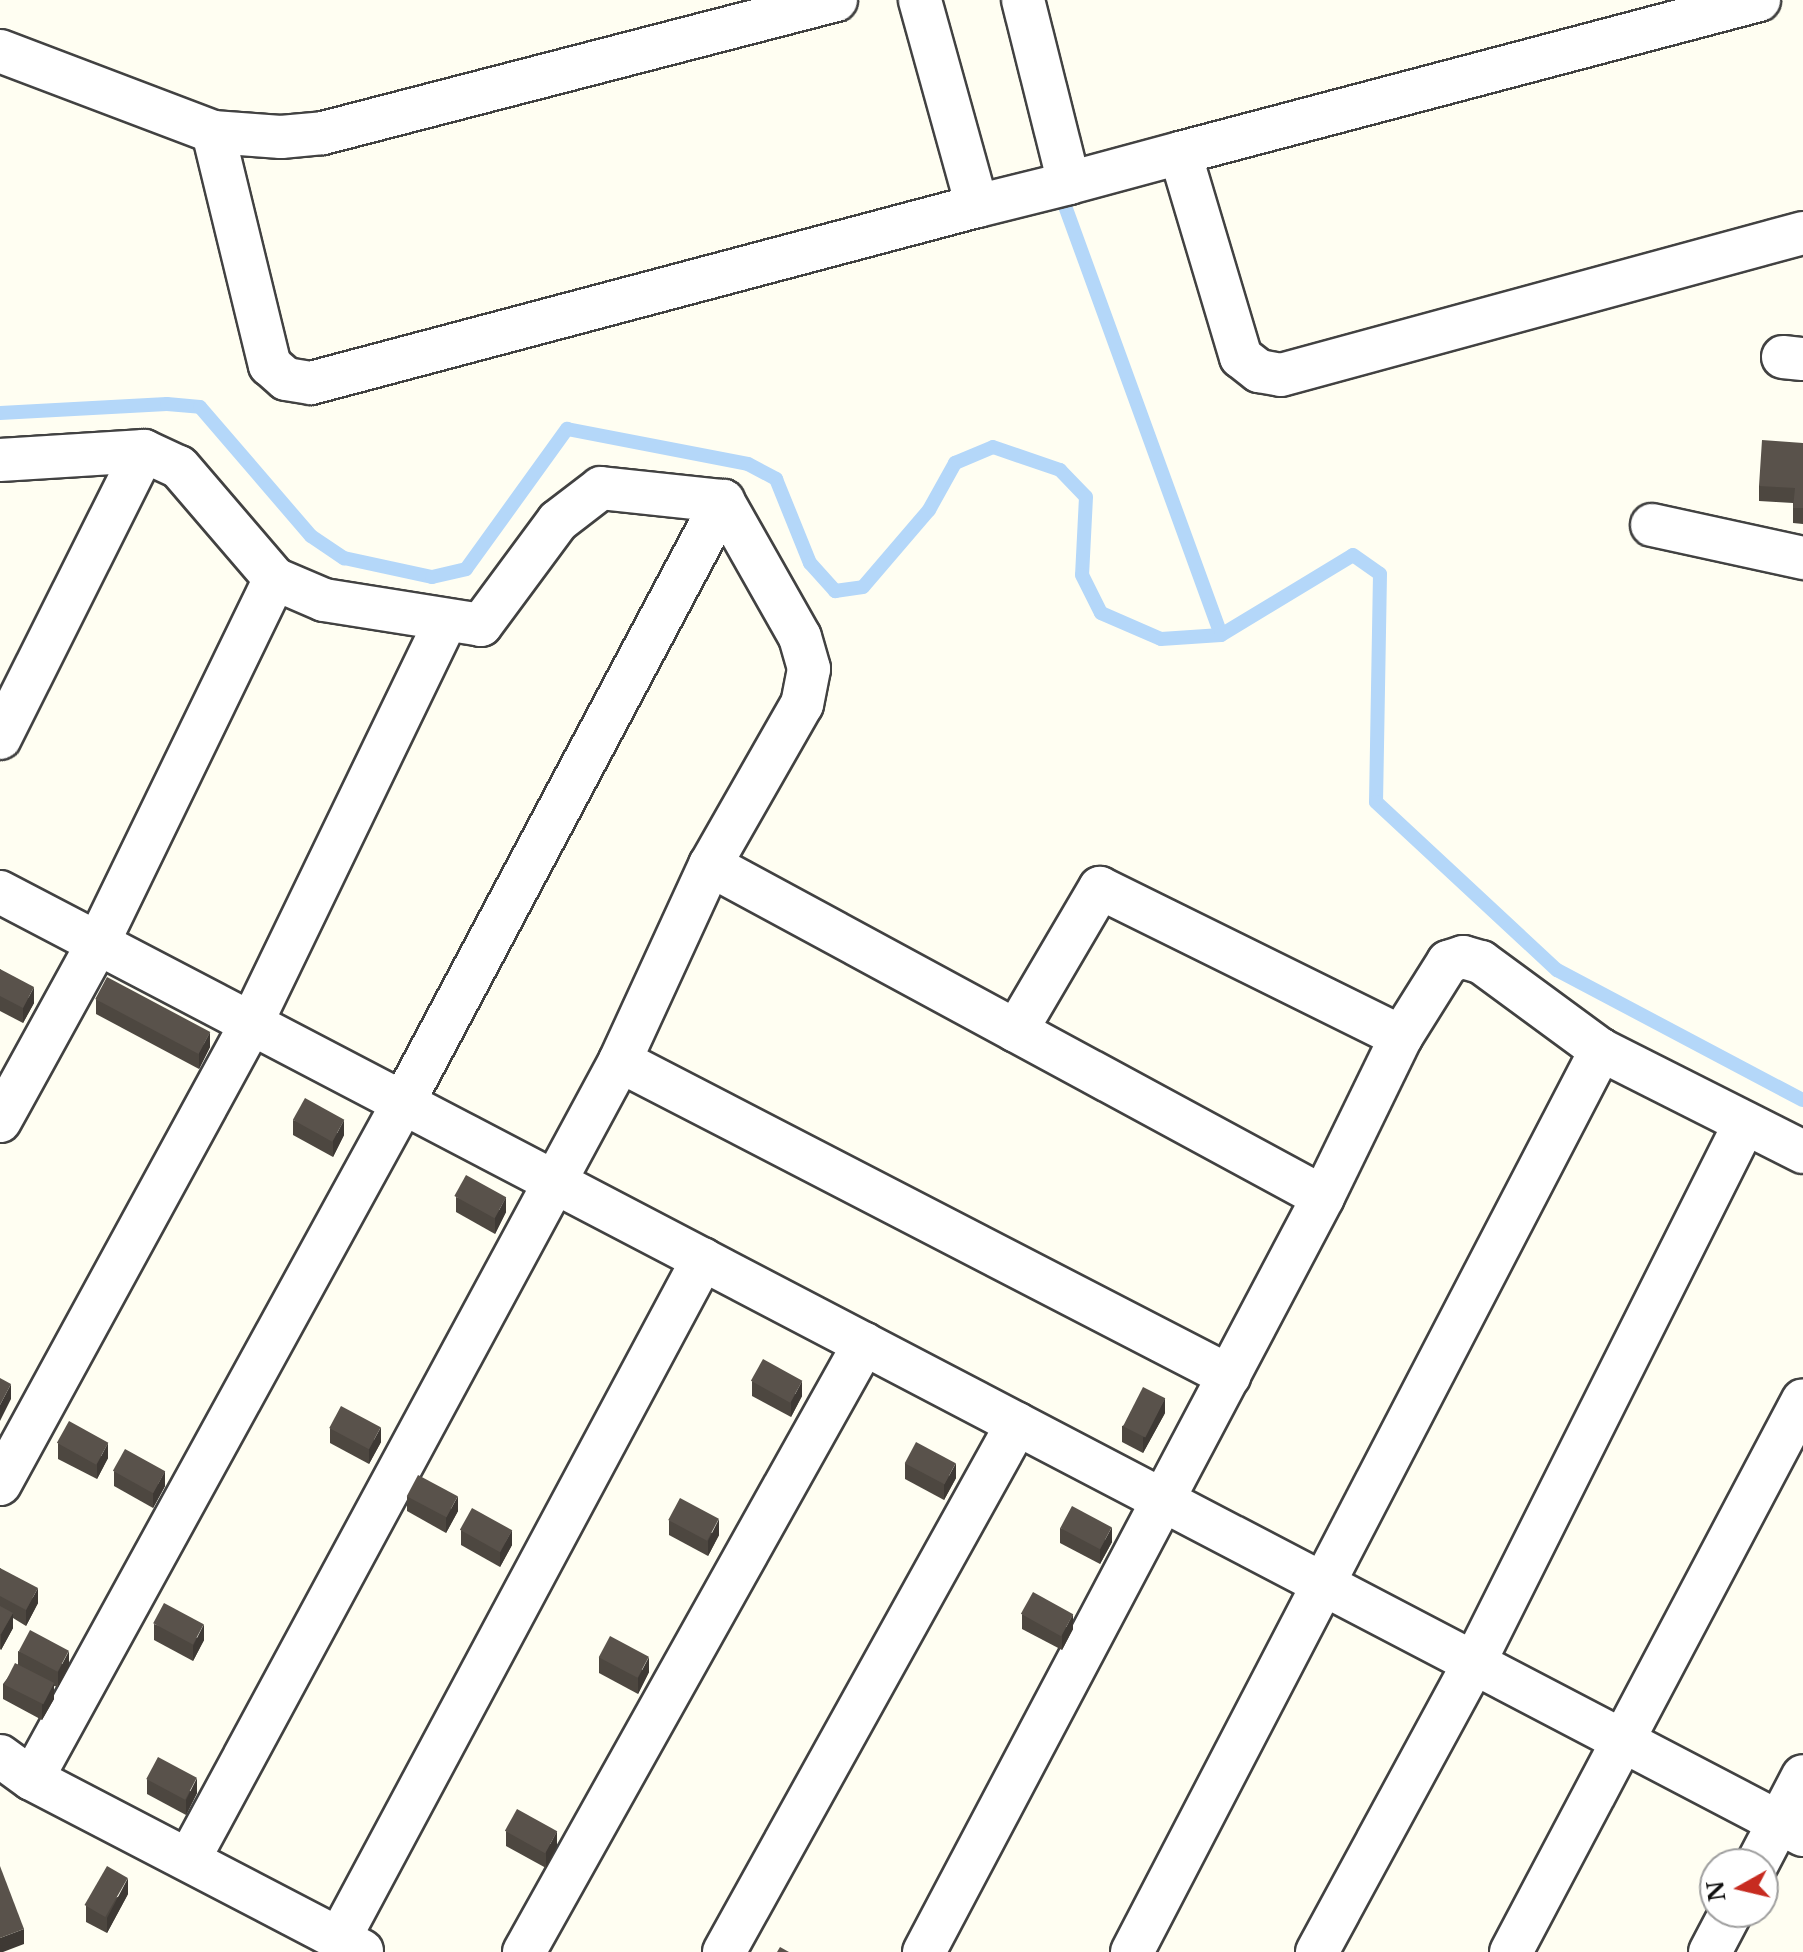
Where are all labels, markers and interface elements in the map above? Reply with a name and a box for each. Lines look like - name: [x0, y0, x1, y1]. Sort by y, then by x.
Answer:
- north arrow: [1699, 1848, 1779, 1928]
- text: N: [1702, 1879, 1732, 1903]

